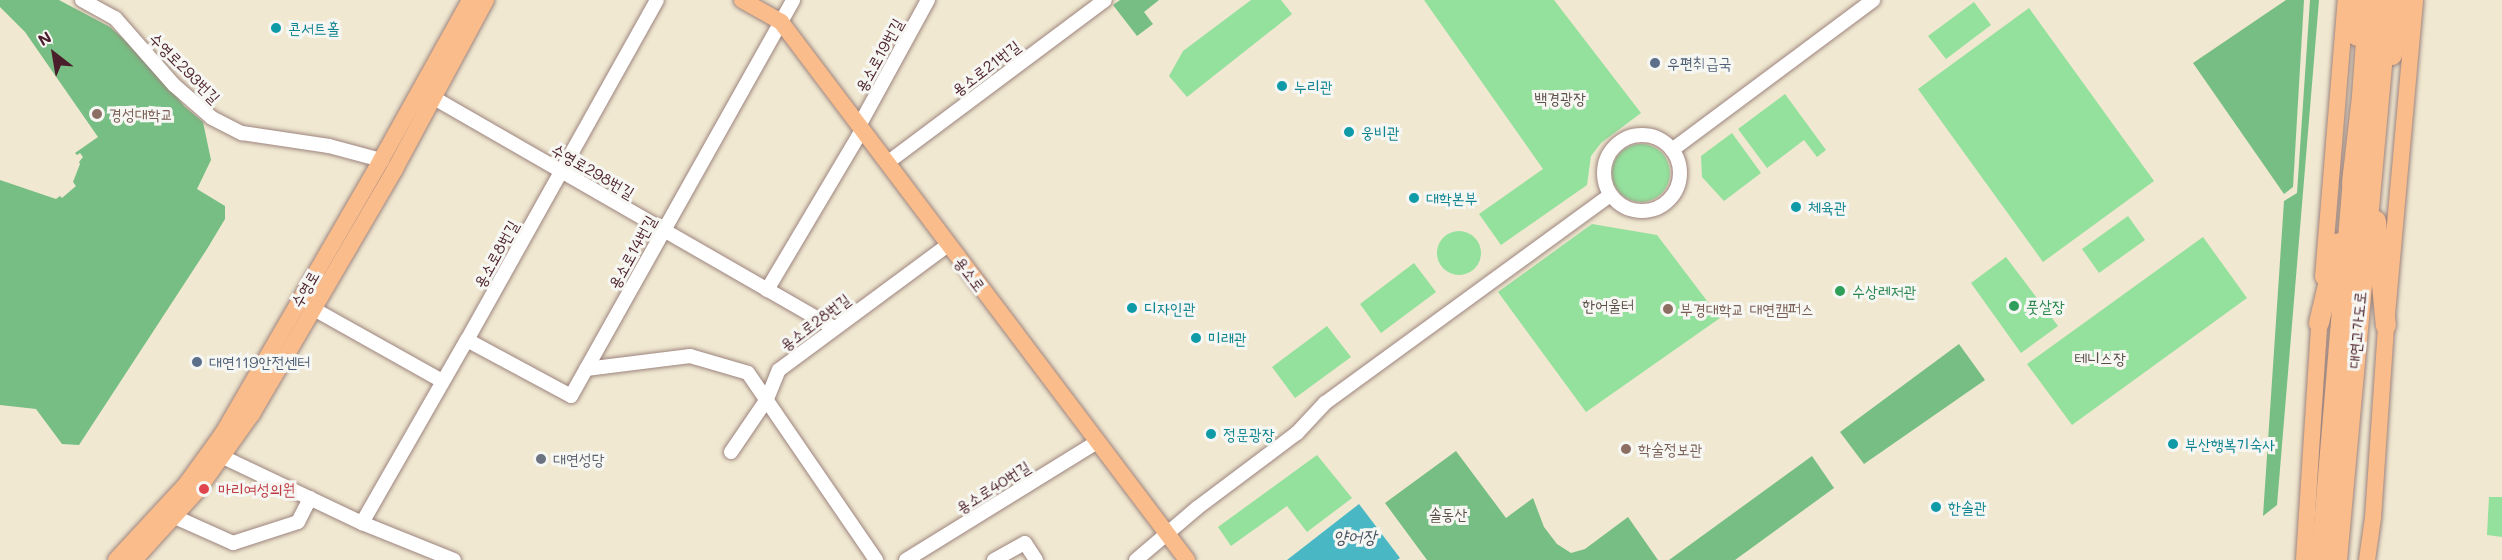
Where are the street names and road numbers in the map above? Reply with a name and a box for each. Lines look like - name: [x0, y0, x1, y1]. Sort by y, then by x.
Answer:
- street label: 용소로19번길: [851, 15, 907, 95]
- street label: 수영로293번길: [146, 29, 224, 107]
- street label: 용소로21번길: [948, 36, 1024, 100]
- street label: 수영로298번길: [548, 140, 638, 202]
- street label: 용소로14번길: [604, 212, 660, 292]
- street label: 용소로8번길: [470, 217, 522, 291]
- street label: 용소로: [951, 253, 989, 295]
- street label: 수영로: [287, 267, 323, 311]
- street label: 용소로28번길: [776, 289, 854, 355]
- street label: 대연고가도로: [2344, 291, 2370, 369]
- street label: 용소로40번길: [952, 457, 1034, 517]

